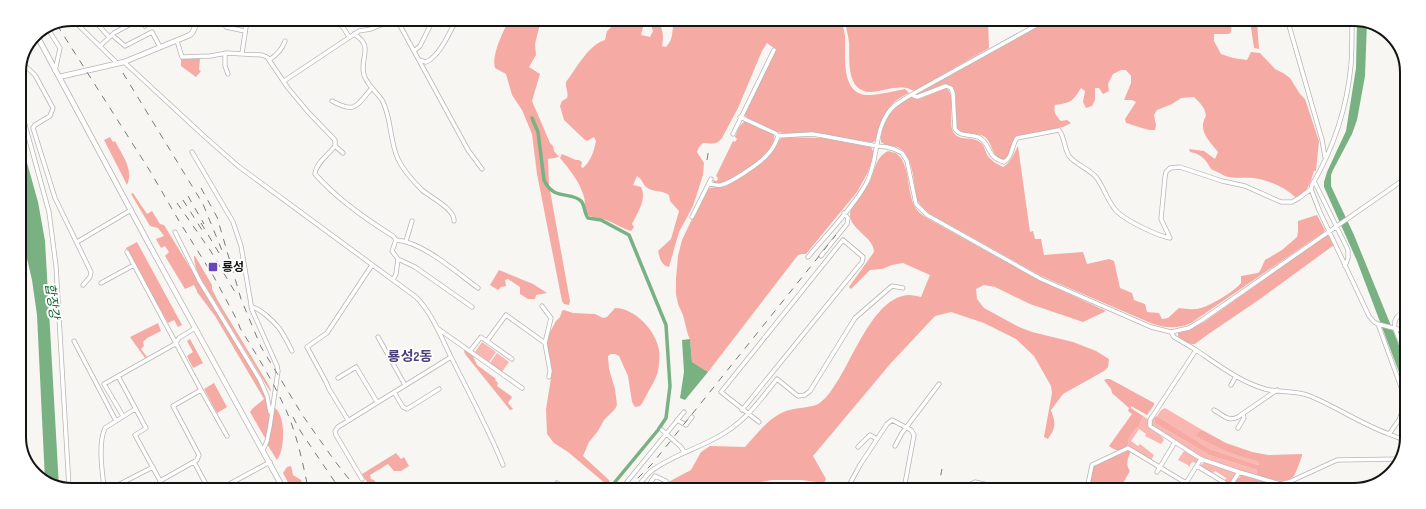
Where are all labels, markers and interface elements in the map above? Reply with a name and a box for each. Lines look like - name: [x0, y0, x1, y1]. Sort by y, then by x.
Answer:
- place label: 룡성: [222, 260, 244, 275]
- marker: 룡성: [207, 261, 219, 273]
- water label: 합장강: [42, 282, 63, 322]
- district label: 룡성2동: [388, 348, 433, 365]

